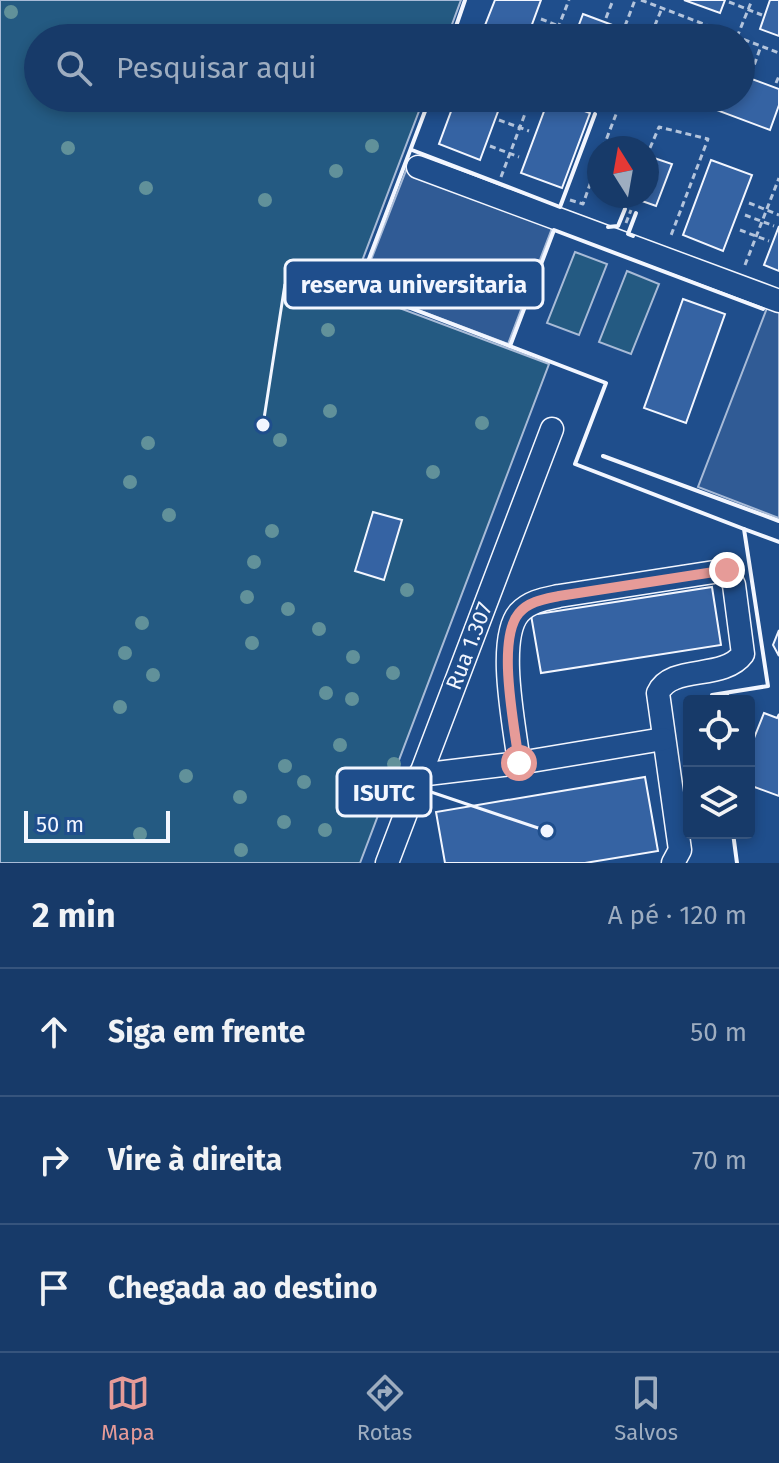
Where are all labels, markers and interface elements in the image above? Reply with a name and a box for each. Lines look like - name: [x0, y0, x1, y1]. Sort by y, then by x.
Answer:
- search box: [24, 24, 755, 112]
- icon: search: [52, 46, 96, 90]
- text: Pesquisar aqui: [116, 50, 317, 86]
- north arrow: [587, 136, 659, 208]
- callout: reserva universitaria: [285, 260, 543, 308]
- text: reserva universitaria: [301, 271, 527, 299]
- route end: [709, 552, 745, 588]
- street label: Rua 1.307: [440, 598, 498, 694]
- map controls: [683, 695, 755, 839]
- button: locate: [683, 695, 755, 767]
- route start: [501, 745, 537, 781]
- button: layers: [683, 767, 755, 839]
- callout: ISUTC: [337, 768, 431, 816]
- text: ISUTC: [353, 779, 415, 807]
- scale bar: [24, 807, 170, 843]
- text: 50 m: [36, 811, 84, 838]
- text: 2 min: [32, 895, 116, 936]
- text: A pé · 120 m: [608, 900, 747, 931]
- icon: ahead: [32, 1010, 76, 1054]
- text: Siga em frente: [108, 1014, 305, 1050]
- text: 50 m: [690, 1017, 747, 1048]
- icon: right: [32, 1138, 76, 1182]
- text: Vire à direita: [108, 1142, 282, 1178]
- text: 70 m: [692, 1145, 747, 1176]
- icon: arrive: [32, 1266, 76, 1310]
- text: Chegada ao destino: [108, 1270, 378, 1306]
- tab: Mapa: [101, 1371, 155, 1446]
- tab: Rotas: [357, 1371, 412, 1446]
- tab: Salvos: [614, 1371, 678, 1446]

